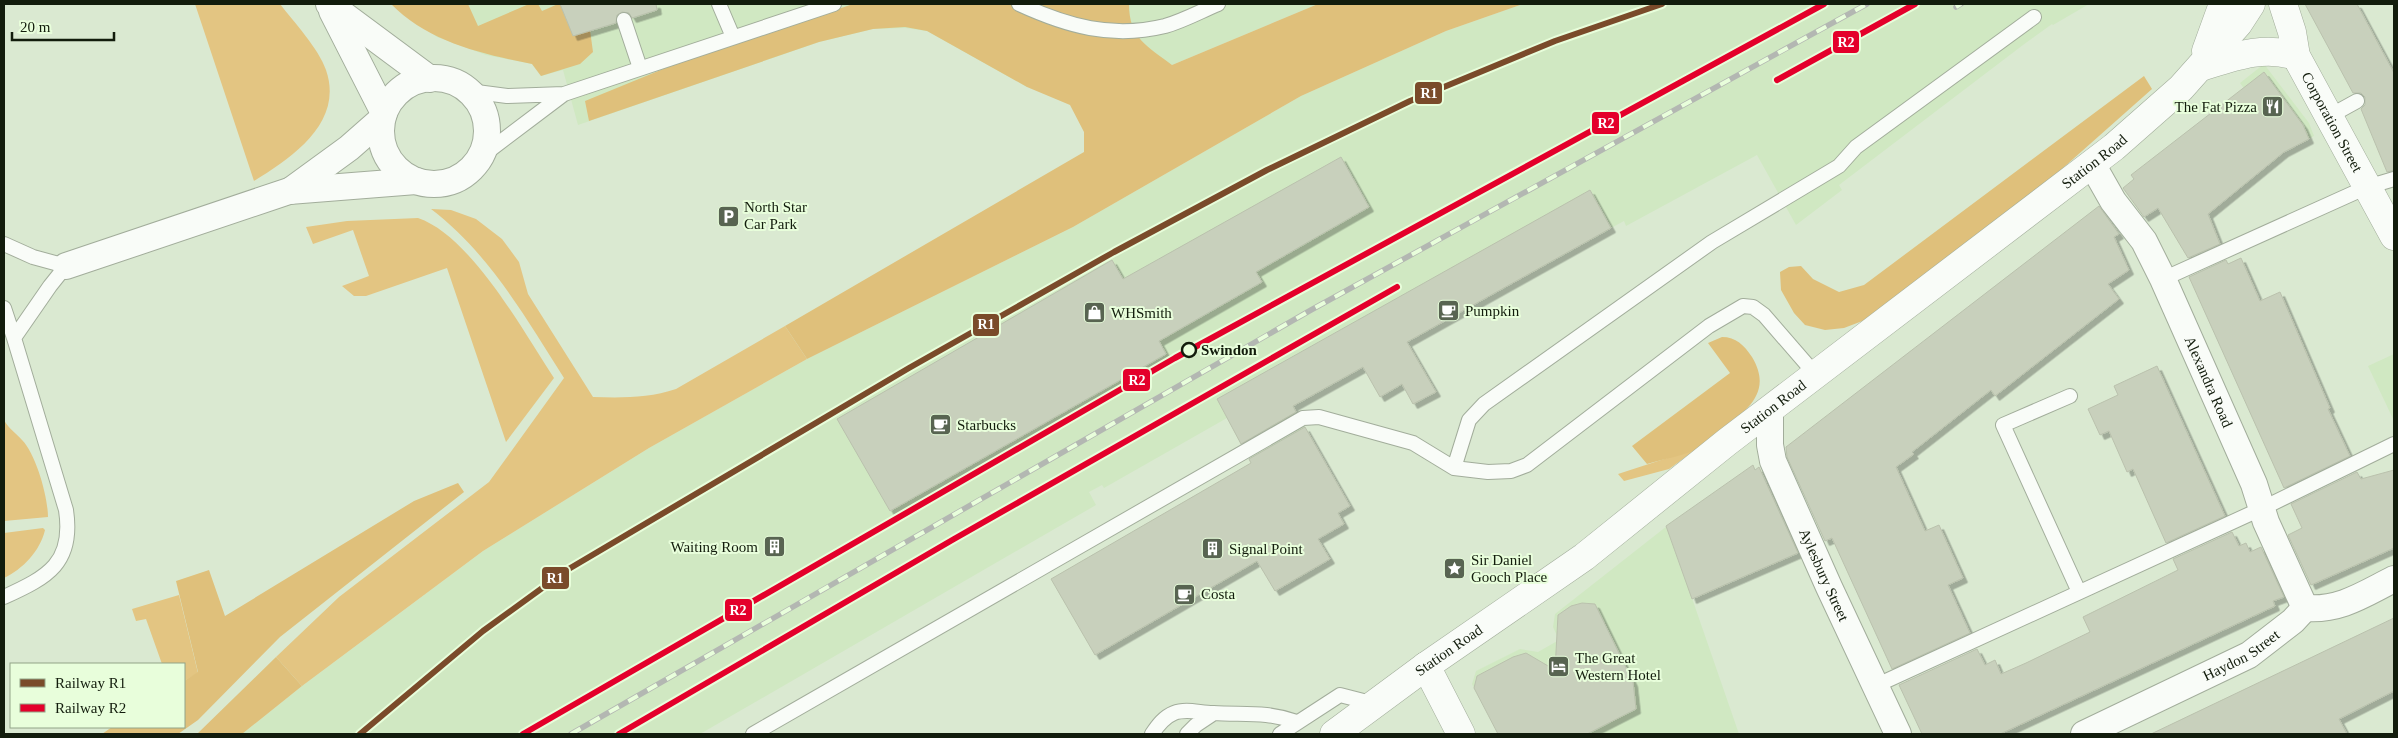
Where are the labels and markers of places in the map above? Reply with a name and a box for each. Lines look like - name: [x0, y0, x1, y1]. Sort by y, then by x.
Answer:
- restaurant icon: The Fat Pizza: [2261, 95, 2285, 119]
- place label: The Fat Pizza: [2175, 99, 2257, 115]
- place label: North Star Car Park: [744, 199, 807, 232]
- parking icon: North Star Car Park: [716, 204, 740, 228]
- cafe icon: Pumpkin: [1437, 299, 1461, 323]
- shop icon: WHSmith: [1083, 301, 1107, 325]
- place label: Pumpkin: [1465, 303, 1520, 319]
- place label: WHSmith: [1111, 305, 1172, 321]
- marker: Swindon: [1181, 342, 1197, 358]
- place label: Swindon: [1201, 342, 1258, 358]
- cafe icon: Starbucks: [929, 413, 953, 437]
- place label: Starbucks: [957, 417, 1016, 433]
- building icon: Waiting Room: [762, 535, 786, 559]
- building icon: Signal Point: [1201, 537, 1225, 561]
- place label: Waiting Room: [670, 539, 758, 555]
- place label: Signal Point: [1229, 541, 1304, 557]
- place label: Sir Daniel Gooch Place: [1471, 552, 1548, 585]
- place icon: Sir Daniel Gooch Place: [1443, 557, 1467, 581]
- cafe icon: Costa: [1173, 582, 1197, 606]
- place label: Costa: [1201, 586, 1236, 602]
- place label: The Great Western Hotel: [1575, 650, 1661, 683]
- hotel icon: The Great Western Hotel: [1547, 655, 1571, 679]

